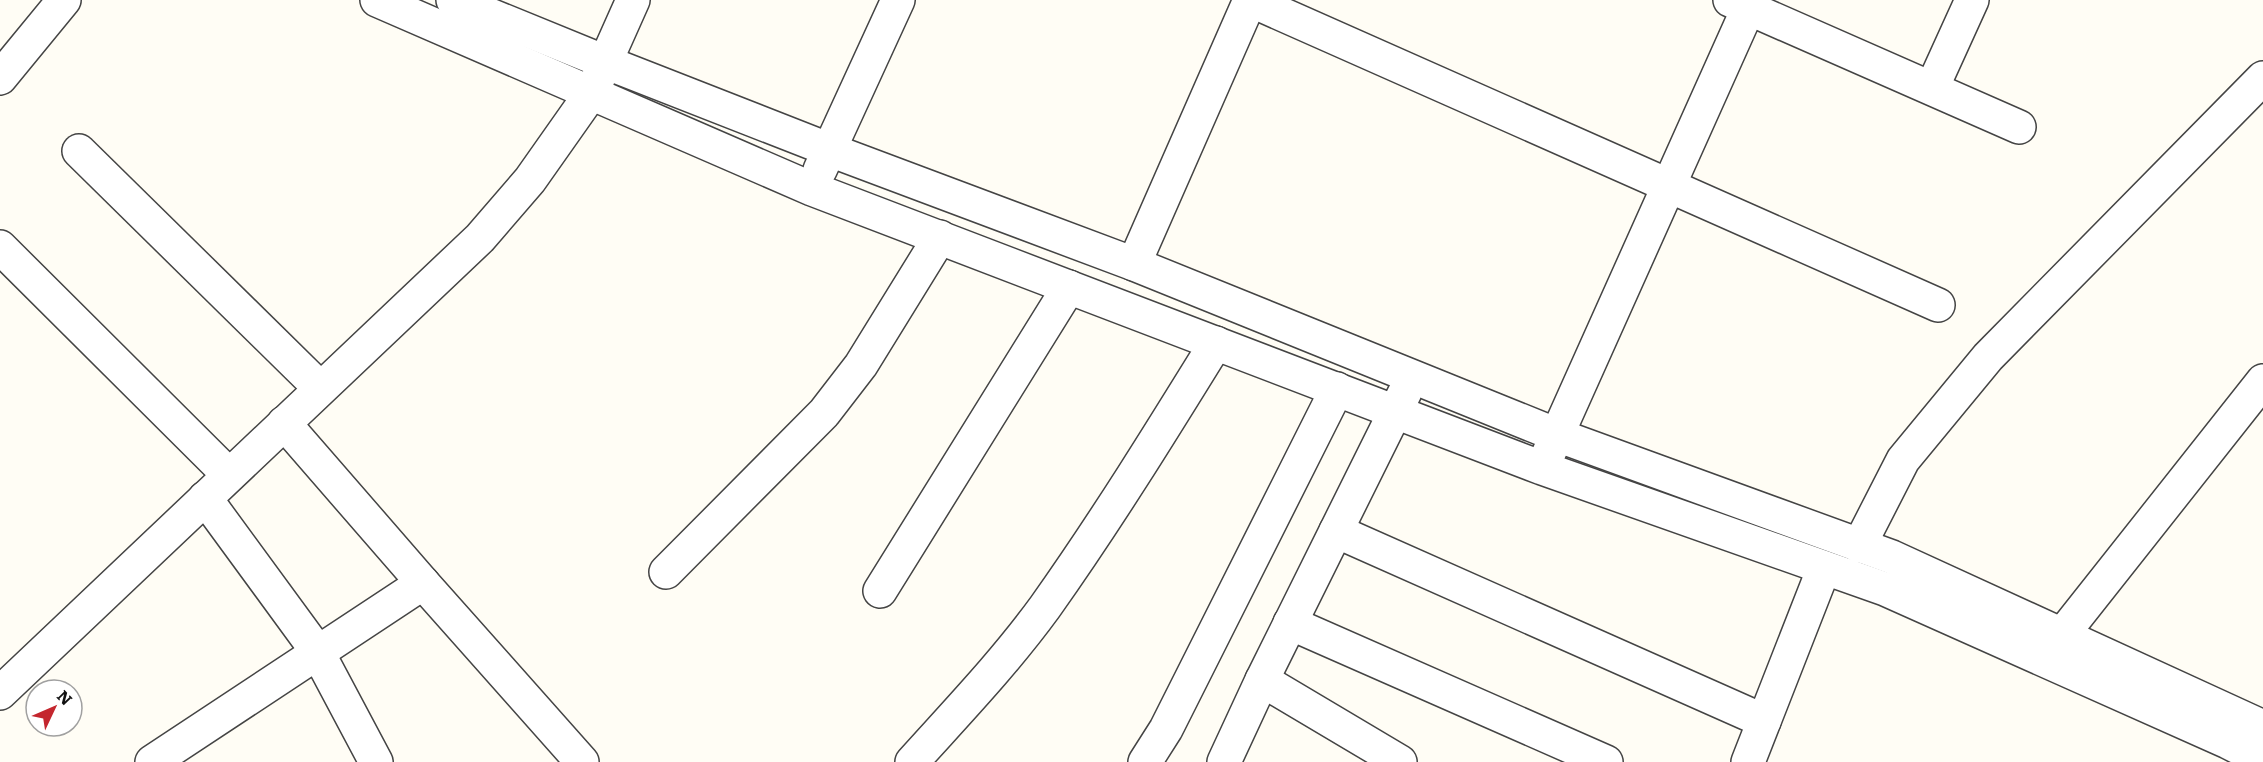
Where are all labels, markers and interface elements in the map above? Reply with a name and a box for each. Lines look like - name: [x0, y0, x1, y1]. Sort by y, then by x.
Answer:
- north arrow: [24, 678, 84, 738]
- text: N: [52, 684, 79, 710]

